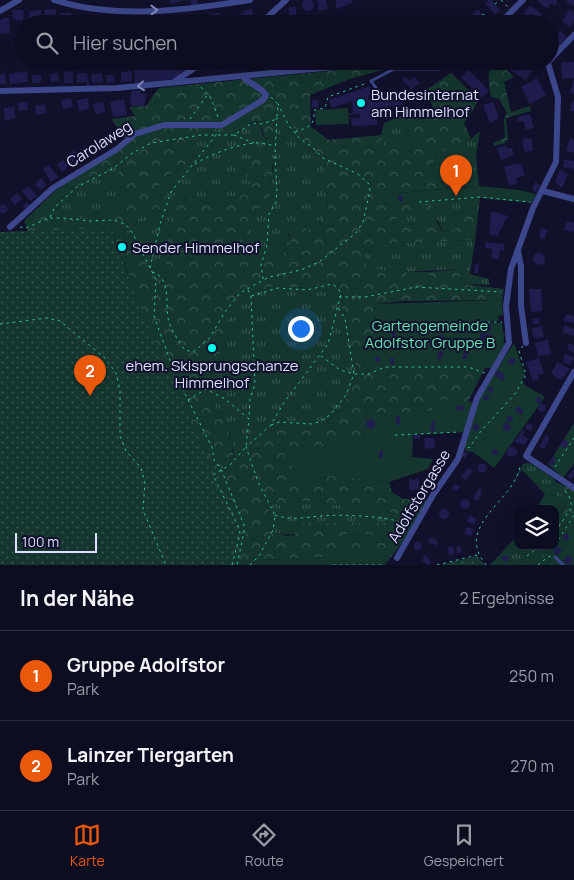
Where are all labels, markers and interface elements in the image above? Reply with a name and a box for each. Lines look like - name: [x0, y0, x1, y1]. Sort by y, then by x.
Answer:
- one-way arrow: [151, 4, 159, 15]
- search box: [15, 15, 559, 70]
- icon: search: [33, 29, 61, 57]
- text: Hier suchen: [73, 30, 177, 56]
- one-way arrow: [137, 80, 145, 91]
- place label: Bundesinternat am Himmelhof: [371, 84, 479, 122]
- marker: Bundesinternat am Himmelhof: [355, 97, 367, 109]
- street label: Carolaweg: [62, 116, 136, 172]
- pin: 1: [440, 155, 472, 196]
- place label: Sender Himmelhof: [132, 237, 260, 258]
- marker: Sender Himmelhof: [116, 241, 128, 253]
- park label: Gartengemeinde Adolfstor Gruppe B: [365, 315, 495, 353]
- your location: [288, 316, 314, 342]
- marker: ehem. Skisprungschanze Himmelhof: [206, 342, 218, 354]
- pin: 2: [74, 355, 106, 396]
- place label: ehem. Skisprungschanze Himmelhof: [125, 355, 299, 393]
- street label: Adolfstorgasse: [383, 445, 455, 547]
- map controls: [514, 505, 559, 550]
- button: layers: [514, 505, 559, 550]
- scale bar: [15, 530, 98, 553]
- text: 100 m: [22, 532, 59, 551]
- text: In der Nähe: [20, 584, 134, 612]
- text: 2 Ergebnisse: [459, 587, 554, 609]
- text: Gruppe Adolfstor: [67, 652, 225, 678]
- text: 1: [32, 665, 40, 687]
- text: 250 m: [509, 665, 554, 687]
- text: Park: [67, 678, 99, 700]
- text: Lainzer Tiergarten: [67, 742, 234, 768]
- text: 2: [31, 755, 41, 777]
- text: 270 m: [510, 755, 554, 777]
- text: Park: [67, 768, 99, 790]
- tab: Karte: [70, 821, 105, 870]
- tab: Route: [245, 821, 284, 870]
- tab: Gespeichert: [424, 821, 504, 870]

